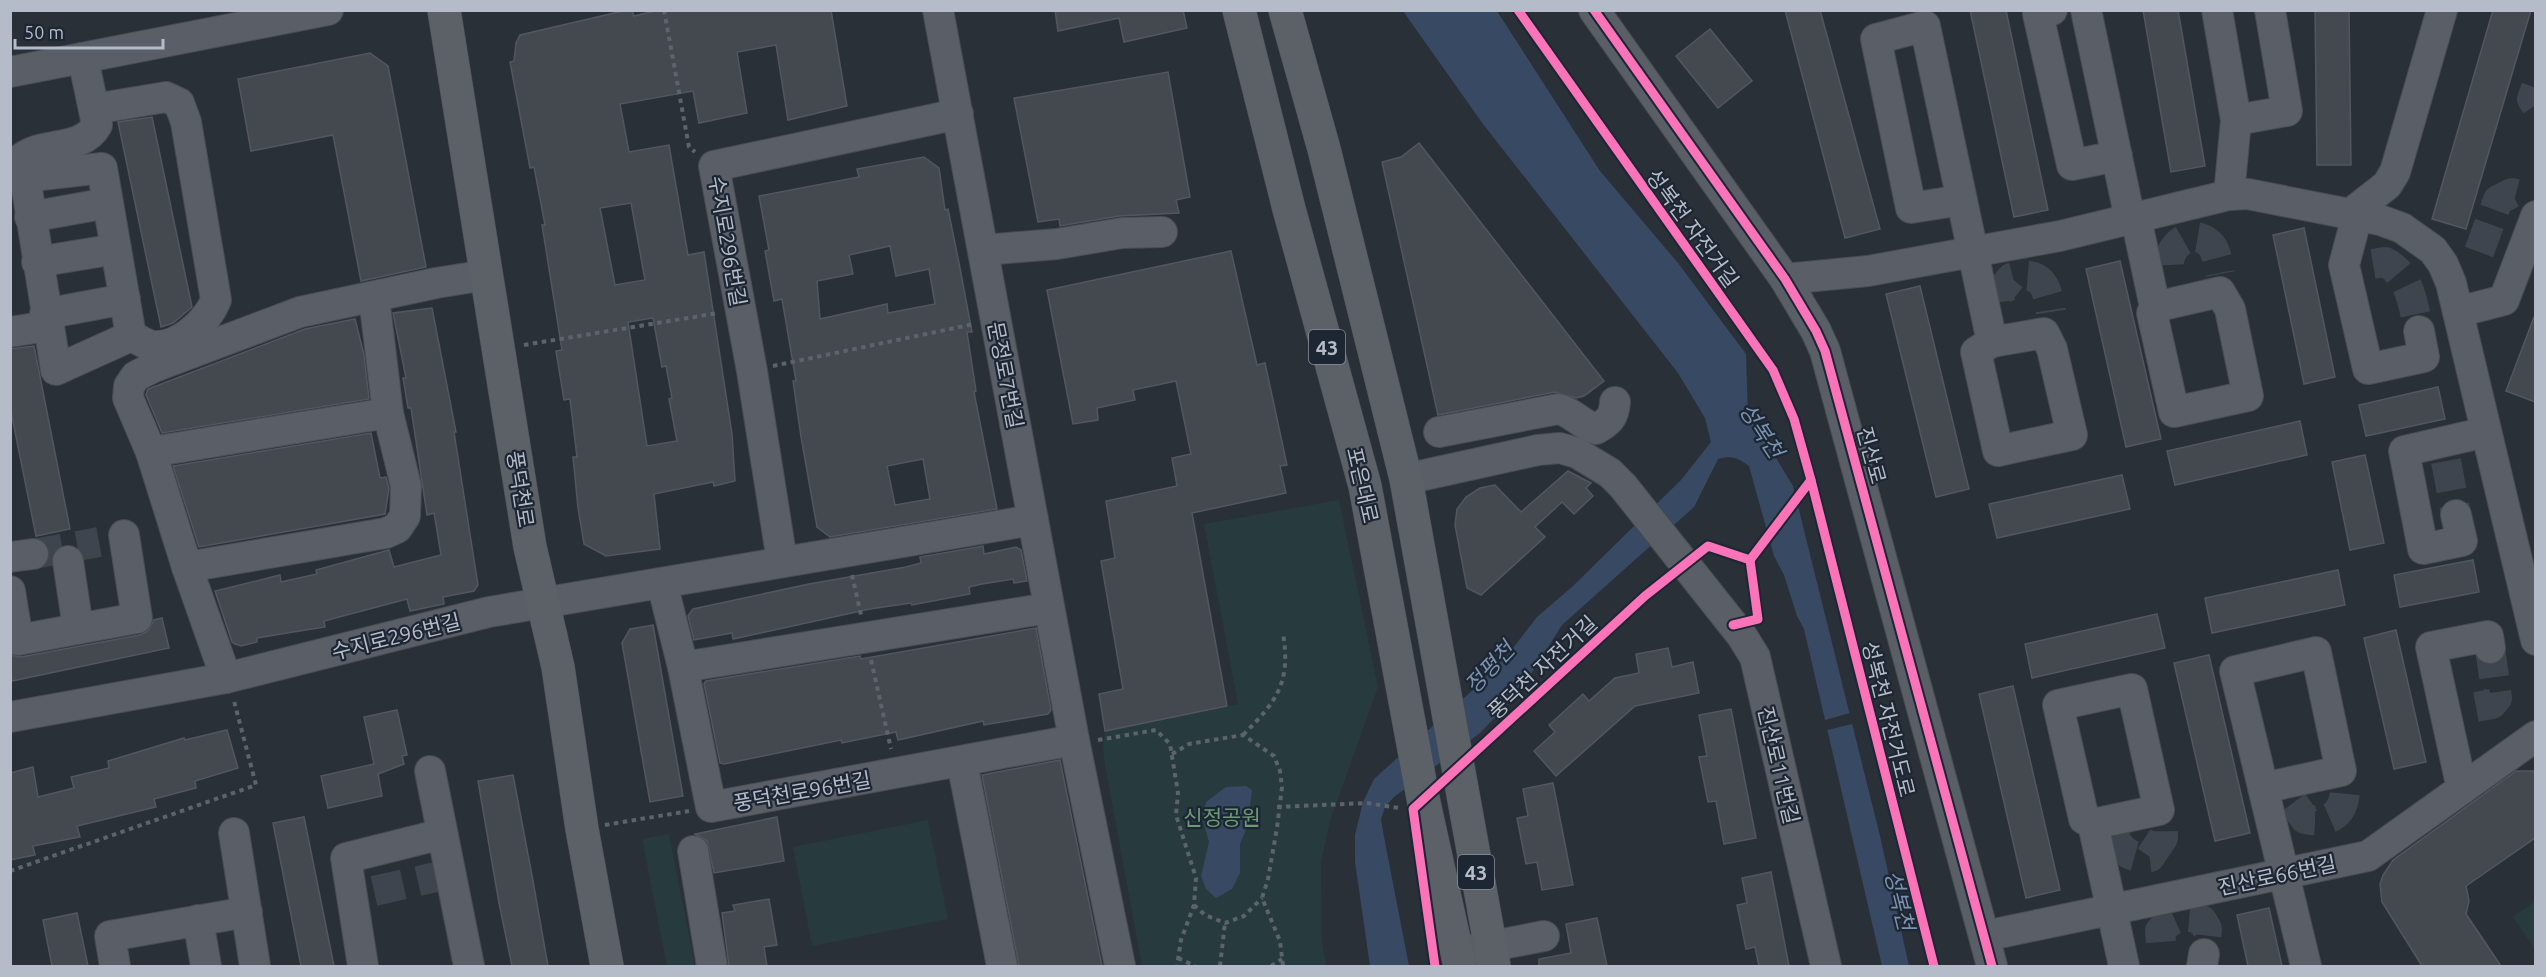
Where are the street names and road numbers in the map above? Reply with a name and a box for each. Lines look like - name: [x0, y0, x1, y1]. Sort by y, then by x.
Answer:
- street label: 성복천 자전거길: [1642, 164, 1744, 292]
- street label: 수지로296번길: [705, 174, 751, 308]
- street label: 문정로7번길: [984, 319, 1028, 431]
- road number: 43: [1309, 330, 1345, 364]
- street label: 진산로: [1853, 424, 1891, 486]
- street label: 포은대로: [1343, 445, 1383, 525]
- street label: 풍덕천로: [503, 449, 539, 529]
- street label: 수지로296번길: [329, 608, 463, 664]
- street label: 풍덕천 자전거길: [1483, 610, 1601, 724]
- street label: 성복천 자전거도로: [1858, 639, 1920, 799]
- street label: 진산로11번길: [1754, 704, 1804, 826]
- street label: 풍덕천로96번길: [731, 767, 873, 815]
- street label: 진산로66번길: [2216, 851, 2338, 899]
- road number: 43: [1458, 855, 1494, 889]

